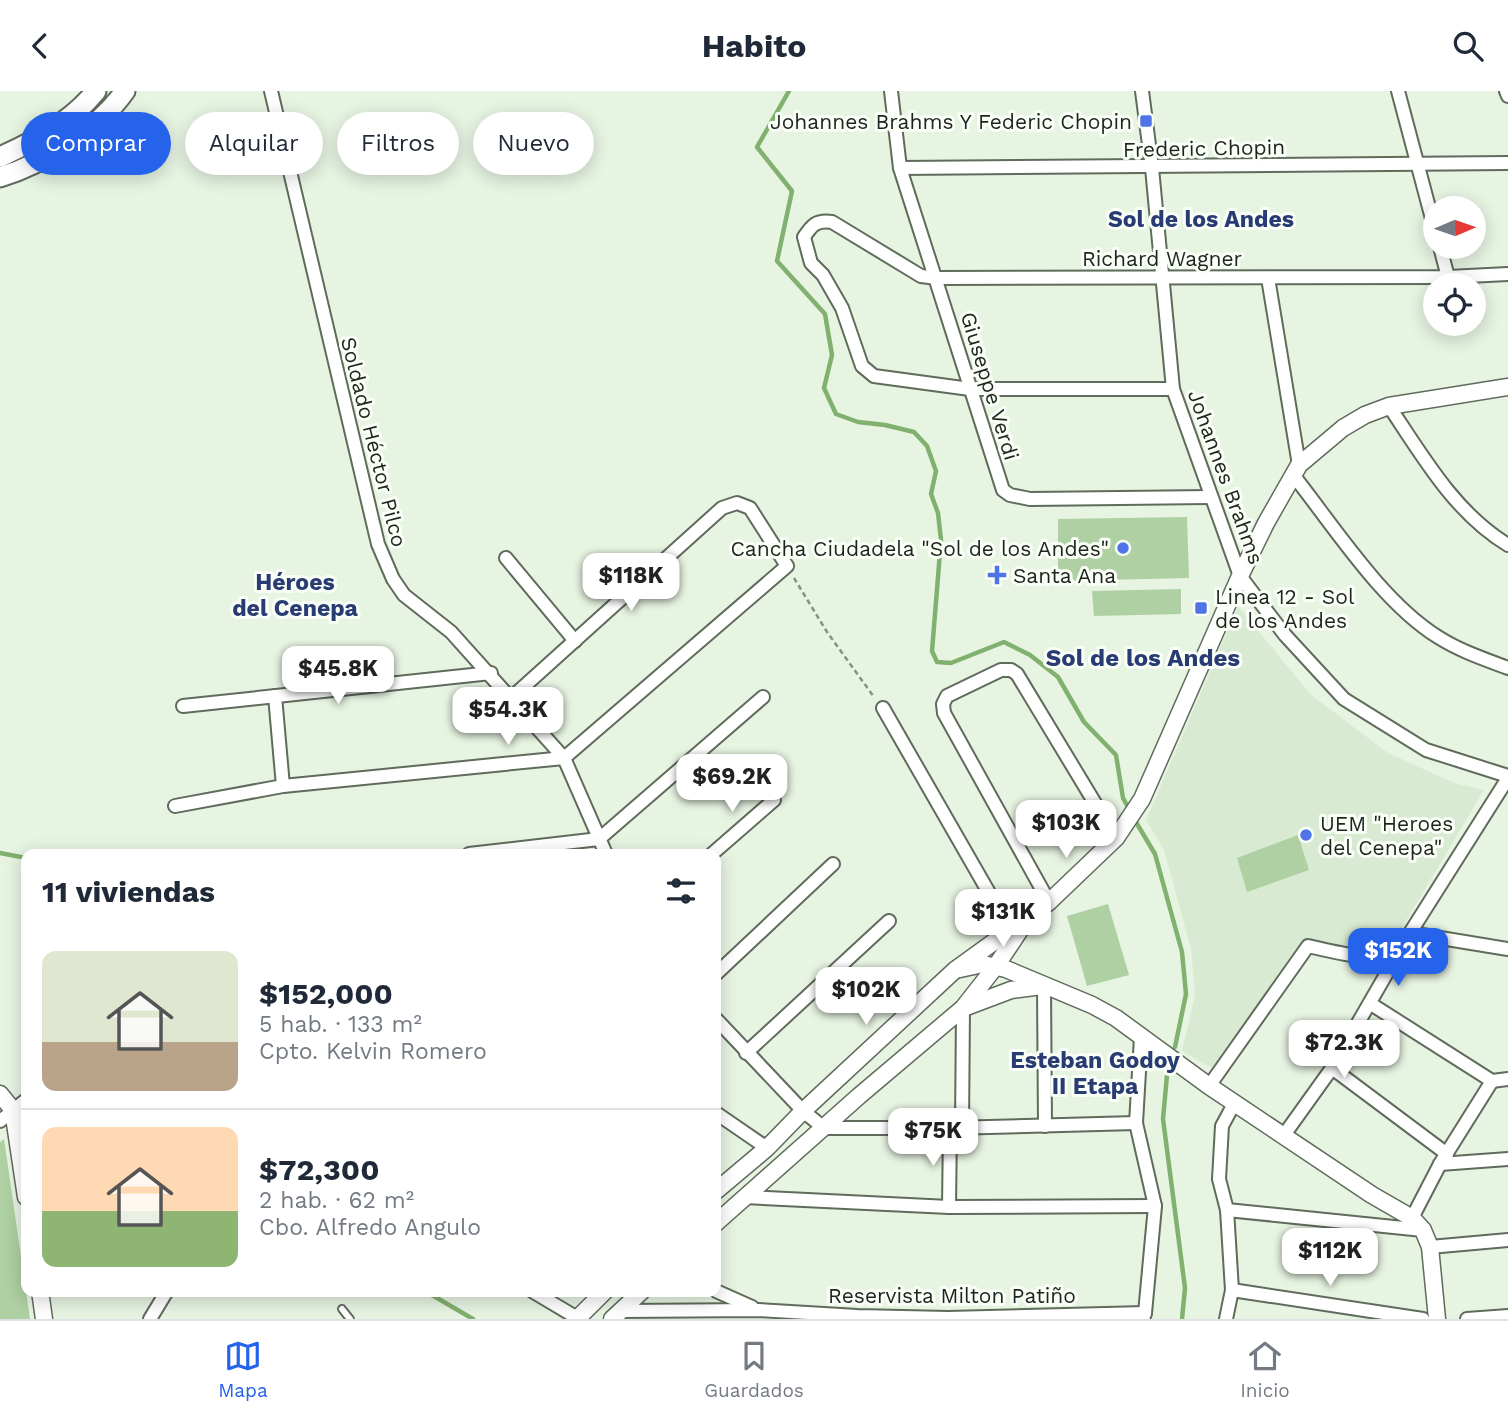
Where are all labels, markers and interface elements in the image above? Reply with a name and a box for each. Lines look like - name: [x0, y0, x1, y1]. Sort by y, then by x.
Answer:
- icon: back: [21, 27, 59, 65]
- text: Habito: [702, 27, 806, 65]
- icon: search: [1449, 27, 1487, 65]
- place label: Johannes Brahms Y Federic Chopin: [770, 109, 1132, 134]
- chip: Comprar: [21, 112, 171, 175]
- chip: Alquilar: [185, 112, 323, 175]
- chip: Filtros: [337, 112, 459, 175]
- chip: Nuevo: [473, 112, 594, 175]
- marker: Johannes Brahms Y Federic Chopin: [1138, 113, 1154, 129]
- street label: Frederic Chopin: [1123, 134, 1285, 162]
- north arrow: [1423, 196, 1486, 259]
- map controls: [1423, 196, 1486, 336]
- district label: Sol de los Andes: [1108, 206, 1294, 233]
- street label: Richard Wagner: [1082, 246, 1243, 271]
- button: locate: [1423, 273, 1486, 336]
- street label: Giuseppe Verdi: [956, 309, 1024, 463]
- street label: Soldado Héctor Pilco: [336, 334, 412, 550]
- street label: Johannes Brahms: [1183, 387, 1269, 567]
- place label: Cancha Ciudadela "Sol de los Andes": [730, 536, 1109, 561]
- marker: Cancha Ciudadela "Sol de los Andes": [1115, 540, 1131, 556]
- pin: $118K: [582, 553, 680, 613]
- text: $118K: [599, 562, 663, 589]
- place label: Santa Ana: [1013, 563, 1116, 588]
- marker: Santa Ana: [987, 565, 1007, 585]
- district label: Héroes del Cenepa: [232, 569, 359, 622]
- place label: Linea 12 - Sol de los Andes: [1215, 584, 1355, 633]
- marker: Linea 12 - Sol de los Andes: [1193, 600, 1209, 616]
- district label: Sol de los Andes: [1046, 644, 1240, 672]
- pin: $45.8K: [281, 647, 395, 706]
- text: $45.8K: [298, 655, 378, 682]
- pin: $54.3K: [451, 687, 565, 747]
- text: $54.3K: [468, 696, 548, 723]
- pin: $69.2K: [675, 755, 789, 814]
- text: $69.2K: [692, 763, 772, 790]
- pin: $103K: [1017, 801, 1115, 860]
- text: $103K: [1032, 809, 1100, 836]
- place label: UEM "Heroes del Cenepa": [1320, 811, 1453, 860]
- marker: UEM "Heroes del Cenepa": [1298, 827, 1314, 843]
- icon: filters: [662, 872, 700, 910]
- text: 11 viviendas: [42, 874, 215, 909]
- pin: $131K: [954, 889, 1052, 949]
- text: $131K: [971, 898, 1035, 925]
- pin: $152K: [1349, 929, 1447, 988]
- text: $152K: [1364, 937, 1432, 964]
- pin: $102K: [817, 967, 915, 1027]
- text: $152,000: [259, 976, 393, 1011]
- text: $102K: [831, 976, 901, 1003]
- icon: home: [98, 979, 182, 1063]
- text: 5 hab. · 133 m²: [259, 1011, 422, 1038]
- pin: $72.3K: [1287, 1021, 1401, 1080]
- text: $72.3K: [1305, 1029, 1383, 1056]
- text: Cpto. Kelvin Romero: [259, 1038, 487, 1065]
- district label: Esteban Godoy II Etapa: [1010, 1047, 1180, 1100]
- pin: $75K: [892, 1109, 974, 1168]
- text: $75K: [904, 1117, 962, 1144]
- text: $72,300: [259, 1152, 379, 1187]
- icon: home: [98, 1155, 182, 1239]
- text: 2 hab. · 62 m²: [259, 1187, 414, 1214]
- text: Cbo. Alfredo Angulo: [259, 1214, 481, 1241]
- pin: $112K: [1281, 1229, 1379, 1288]
- text: $112K: [1298, 1237, 1362, 1264]
- street label: Reservista Milton Patiño: [828, 1283, 1076, 1308]
- tab: Mapa: [218, 1337, 268, 1402]
- tab: Guardados: [704, 1337, 804, 1402]
- tab: Inicio: [1240, 1337, 1290, 1402]

